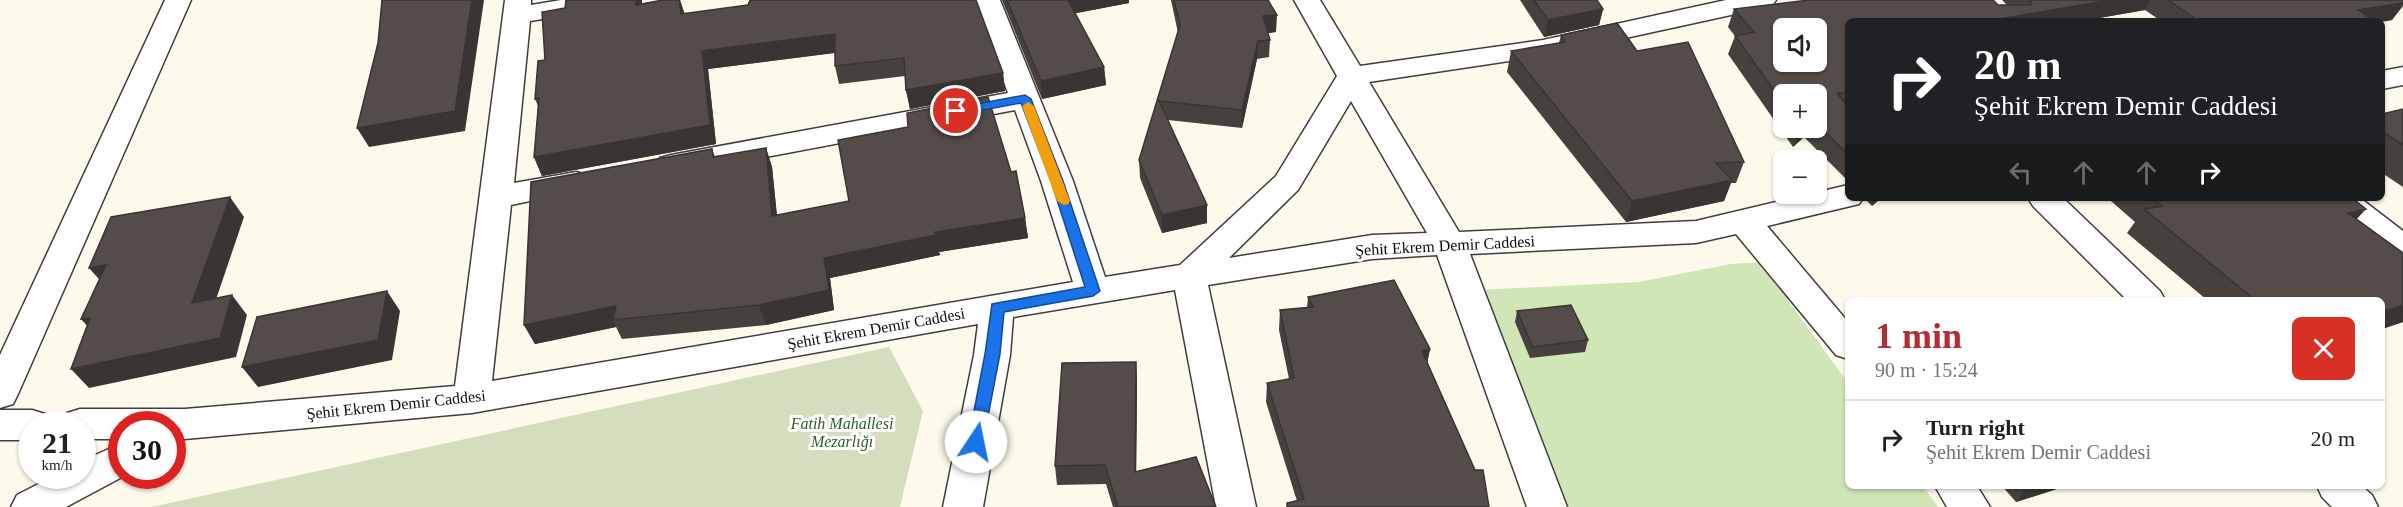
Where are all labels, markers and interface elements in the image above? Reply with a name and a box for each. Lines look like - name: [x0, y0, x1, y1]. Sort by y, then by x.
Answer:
- map controls: [1773, 18, 1827, 204]
- button: sound: [1773, 18, 1827, 72]
- icon: right: [1875, 42, 1953, 120]
- text: 20 m: [1974, 42, 2062, 88]
- button: +: [1773, 84, 1827, 138]
- pin: [930, 85, 981, 136]
- text: Şehit Ekrem Demir Caddesi: [1974, 91, 2278, 121]
- icon: arrive: [939, 94, 972, 127]
- button: −: [1773, 150, 1827, 204]
- icon: left: [2004, 156, 2037, 189]
- icon: ahead: [2067, 156, 2100, 189]
- icon: ahead: [2130, 156, 2163, 189]
- icon: right: [2193, 156, 2226, 189]
- street label: Şehit Ekrem Demir Caddesi: [1355, 232, 1536, 260]
- street label: Şehit Ekrem Demir Caddesi: [786, 304, 967, 353]
- text: 1 min: [1875, 316, 1962, 356]
- button: close: [2292, 317, 2355, 380]
- text: 90 m · 15:24: [1875, 359, 1978, 381]
- street label: Şehit Ekrem Demir Caddesi: [306, 387, 487, 423]
- position arrow: [944, 410, 1008, 474]
- speed limit sign: 30: [108, 411, 186, 489]
- park label: Fatih Mahallesi Mezarlığı: [790, 415, 893, 451]
- text: Turn right: [1926, 415, 2025, 440]
- icon: right: [1875, 423, 1908, 456]
- text: 21: [42, 426, 72, 459]
- text: 20 m: [2310, 426, 2355, 451]
- text: Şehit Ekrem Demir Caddesi: [1926, 441, 2151, 463]
- text: km/h: [42, 457, 72, 473]

